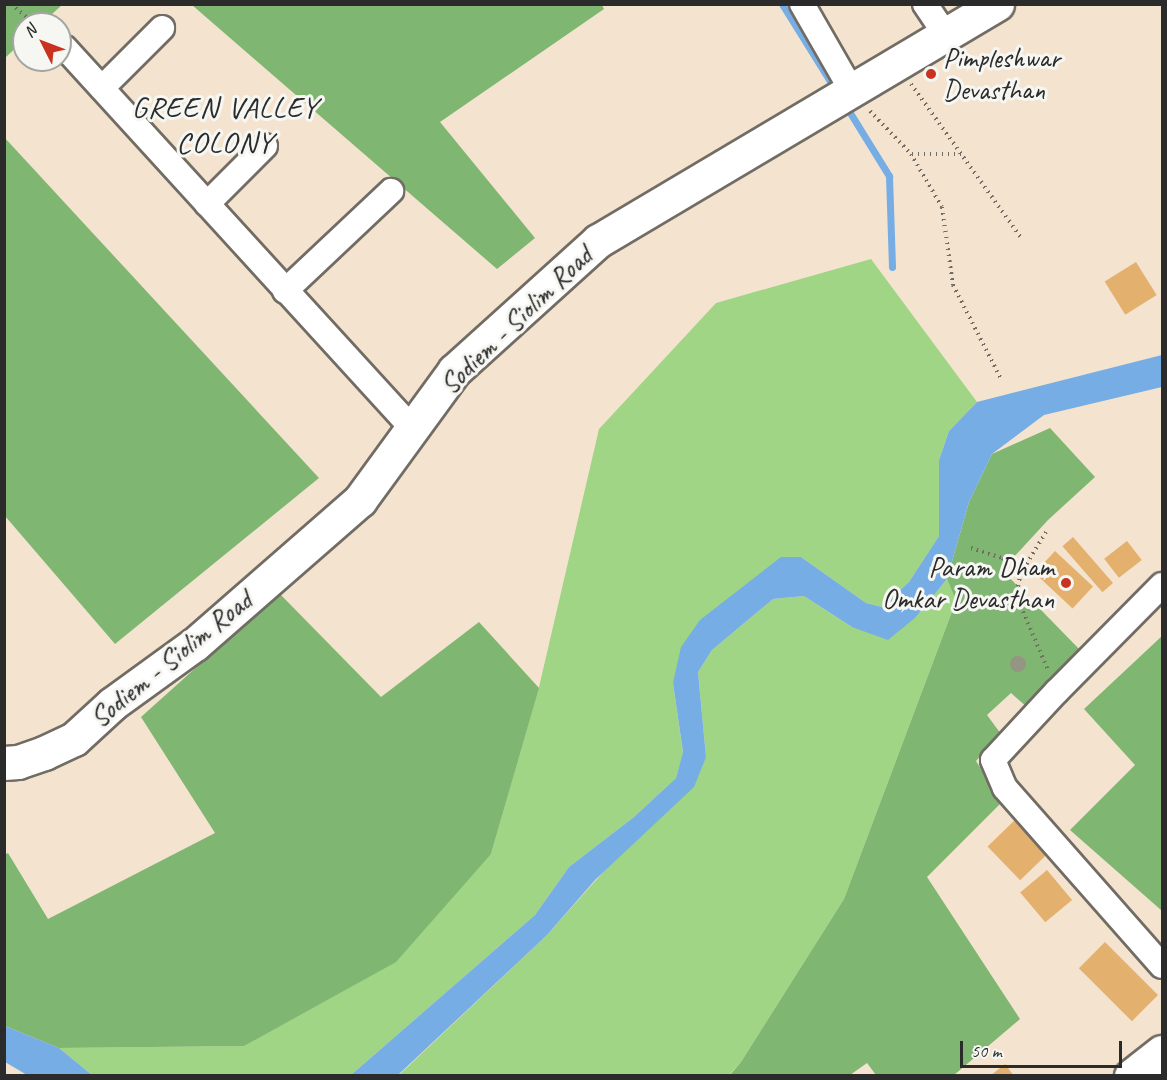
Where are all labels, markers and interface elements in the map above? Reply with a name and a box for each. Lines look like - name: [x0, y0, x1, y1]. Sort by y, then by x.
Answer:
- north arrow: [12, 12, 72, 72]
- text: N: [19, 21, 41, 42]
- place label: Pimpleshwar Devasthan: [943, 41, 1060, 107]
- marker: Pimpleshwar Devasthan: [924, 67, 938, 81]
- district label: GREEN VALLEY COLONY: [133, 89, 317, 160]
- street label: Sodiem - Siolim Road: [433, 239, 599, 401]
- place label: Param Dham Omkar Devasthan: [883, 550, 1054, 616]
- marker: Param Dham Omkar Devasthan: [1059, 576, 1073, 590]
- street label: Sodiem - Siolim Road: [83, 584, 259, 734]
- scale bar: [963, 1029, 1125, 1067]
- text: 50 m: [971, 1040, 1002, 1062]

